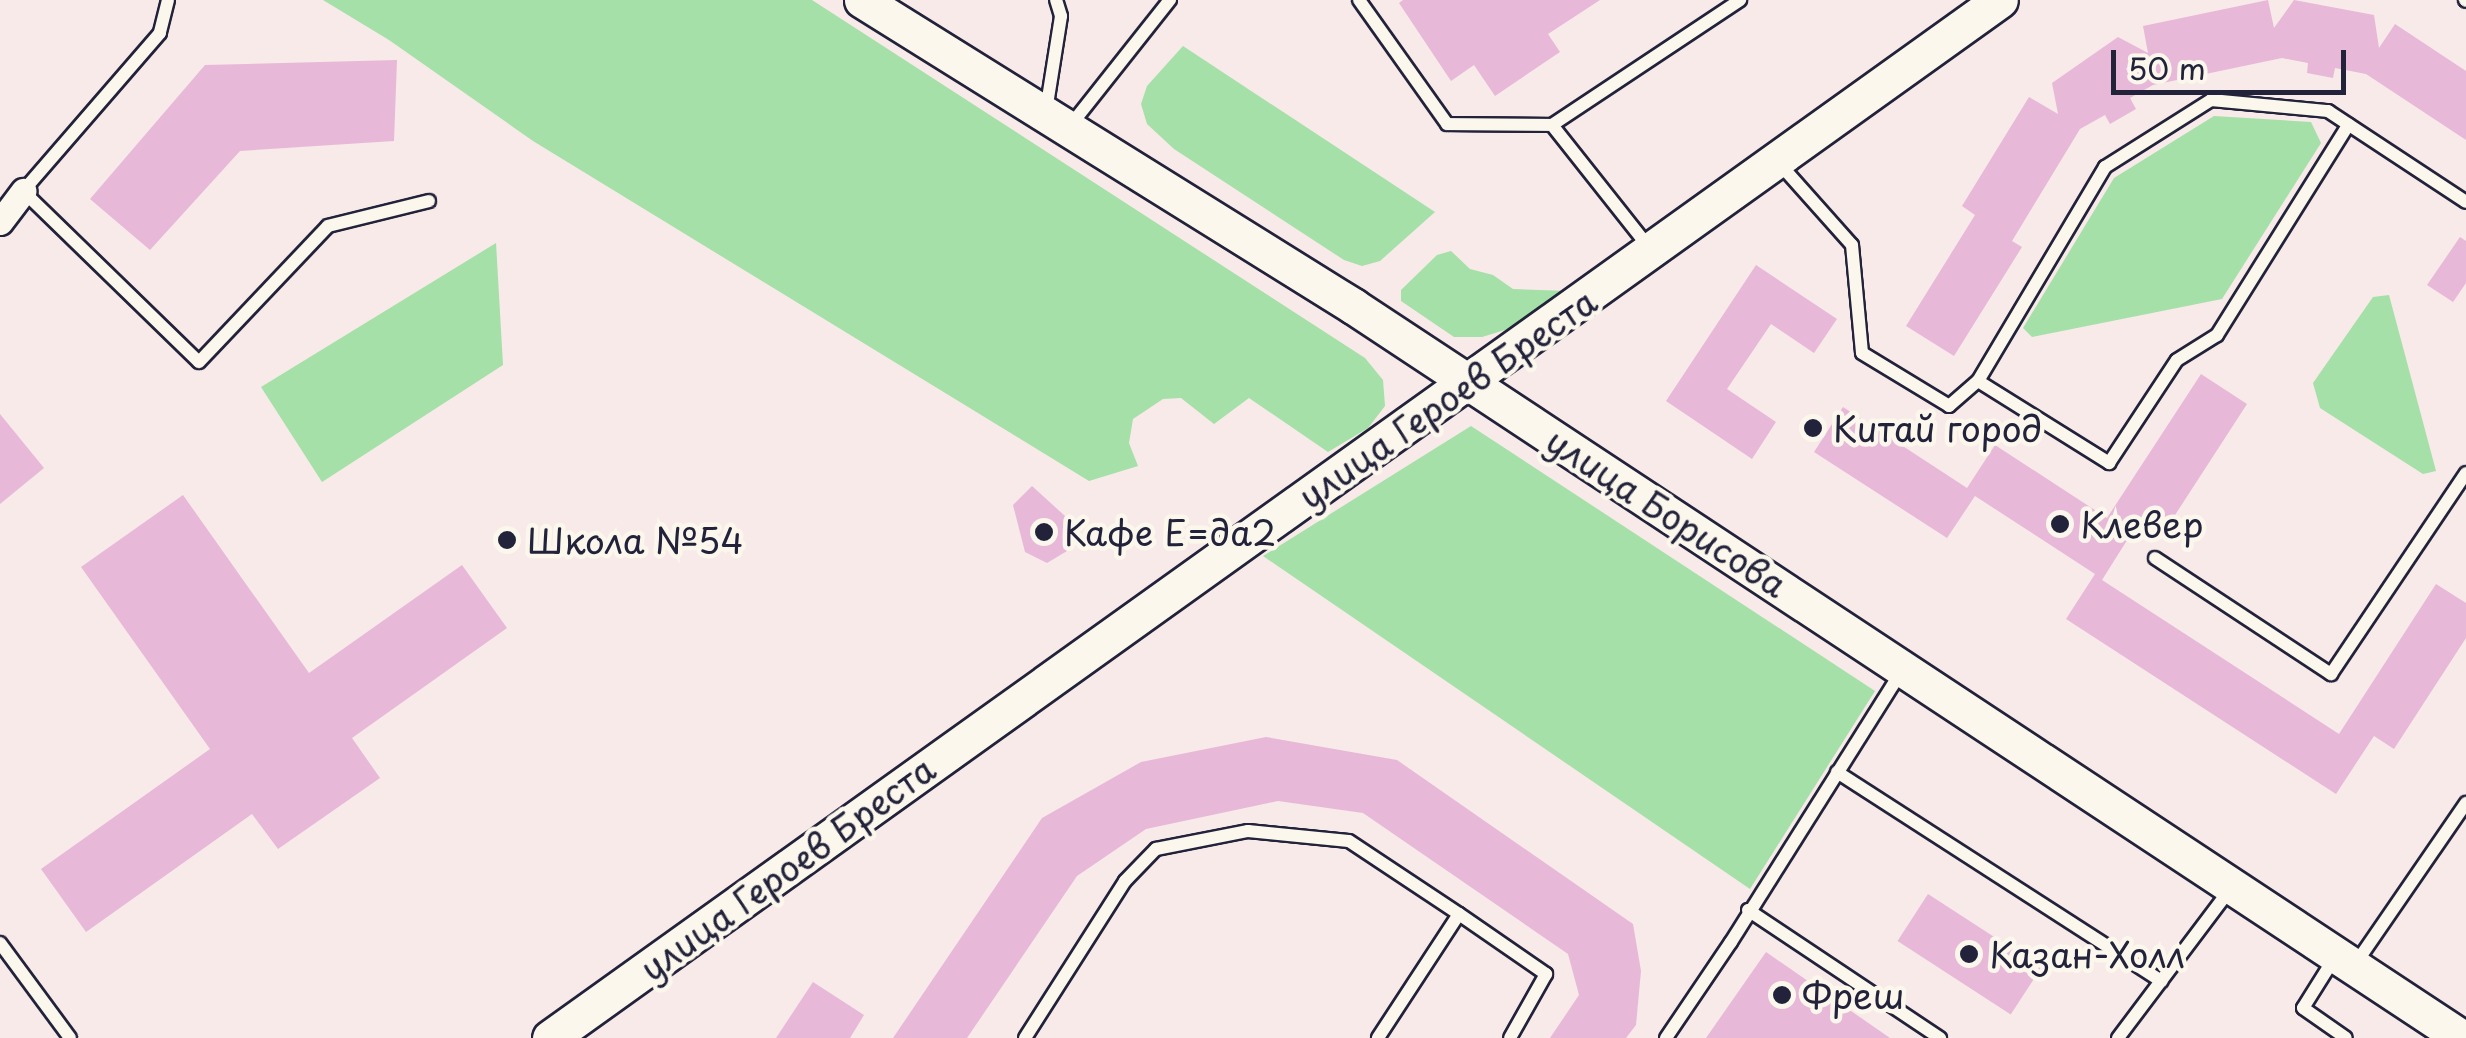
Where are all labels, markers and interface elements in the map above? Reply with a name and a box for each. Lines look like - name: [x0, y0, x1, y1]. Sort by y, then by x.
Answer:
- scale bar: [2116, 30, 2351, 92]
- text: 50 m: [2128, 45, 2206, 90]
- street label: улица Героев Бреста: [1288, 278, 1606, 518]
- place label: Китай город: [1833, 407, 2043, 449]
- marker: Китай город: [1802, 417, 1824, 439]
- street label: улица Борисова: [1538, 418, 1796, 606]
- place label: Клевер: [2080, 503, 2203, 545]
- place label: Кафе Е=да2: [1064, 511, 1277, 553]
- marker: Клевер: [2049, 513, 2071, 535]
- place label: Школа №54: [527, 519, 745, 561]
- marker: Кафе Е=да2: [1033, 521, 1055, 543]
- marker: Школа №54: [496, 529, 518, 551]
- street label: улица Героев Бреста: [629, 746, 945, 990]
- place label: Казан-Холл: [1989, 933, 2185, 975]
- marker: Казан-Холл: [1958, 943, 1980, 965]
- place label: Фреш: [1802, 974, 1904, 1016]
- marker: Фреш: [1771, 984, 1793, 1006]

